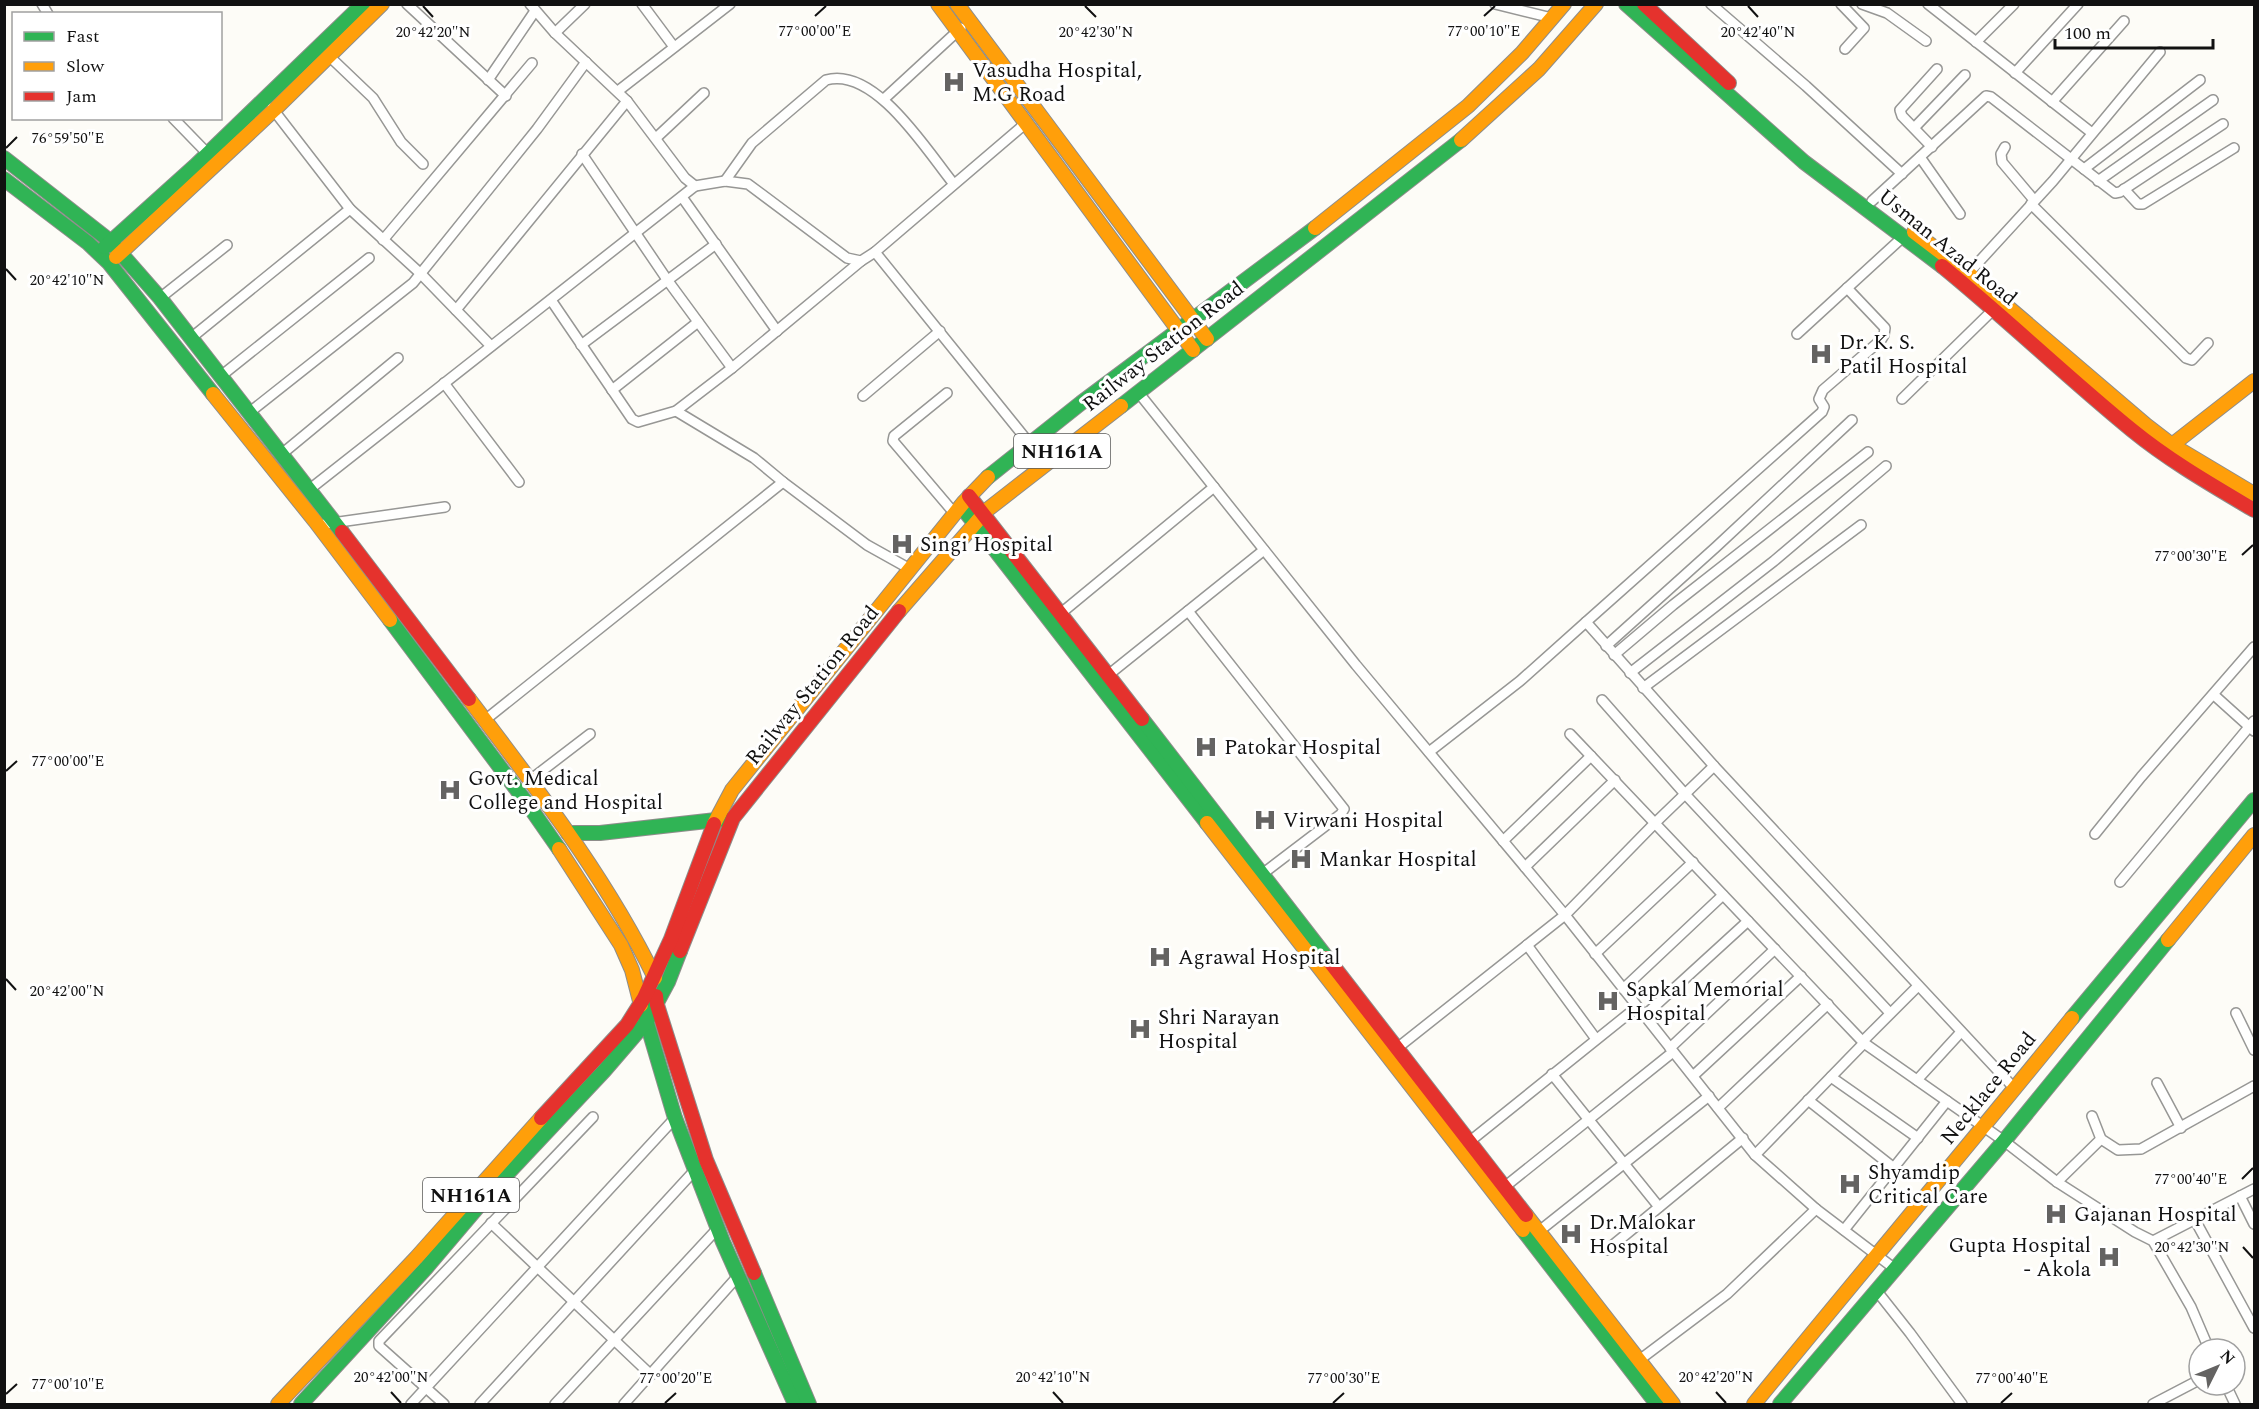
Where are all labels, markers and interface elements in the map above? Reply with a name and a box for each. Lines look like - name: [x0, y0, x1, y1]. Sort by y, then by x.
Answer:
- legend: [12, 12, 222, 120]
- scale bar: [2055, 12, 2212, 50]
- text: 77°00'00"E: [779, 20, 851, 43]
- text: 77°00'10"E: [1448, 20, 1520, 43]
- text: 100 m: [2064, 20, 2111, 47]
- text: 20°42'20"N: [396, 21, 471, 44]
- text: 20°42'30"N: [1059, 21, 1134, 44]
- text: 20°42'40"N: [1721, 21, 1796, 44]
- text: Fast: [66, 23, 99, 50]
- text: Slow: [66, 53, 105, 80]
- place label: Vasudha Hospital, M.G Road: [972, 55, 1142, 111]
- hospital icon: Vasudha Hospital, M.G Road: [941, 69, 967, 95]
- text: Jam: [66, 83, 97, 110]
- text: 76°59'50"E: [32, 127, 104, 150]
- street label: Usman Azad Road: [1871, 181, 2024, 314]
- text: 20°42'10"N: [30, 269, 105, 292]
- street label: Railway Station Road: [1076, 273, 1251, 420]
- place label: Dr. K. S. Patil Hospital: [1839, 327, 1967, 383]
- hospital icon: Dr. K. S. Patil Hospital: [1808, 341, 1834, 367]
- road number: NH161A: [1014, 434, 1110, 468]
- place label: Singi Hospital: [920, 529, 1053, 561]
- hospital icon: Singi Hospital: [889, 531, 915, 557]
- text: 77°00'30"E: [2155, 545, 2227, 568]
- street label: Railway Station Road: [738, 599, 887, 772]
- place label: Patokar Hospital: [1224, 732, 1381, 764]
- hospital icon: Patokar Hospital: [1193, 734, 1219, 760]
- text: 77°00'00"E: [32, 750, 104, 773]
- place label: Govt. Medical College and Hospital: [468, 763, 663, 819]
- hospital icon: Govt. Medical College and Hospital: [437, 777, 463, 803]
- place label: Virwani Hospital: [1283, 805, 1443, 837]
- hospital icon: Virwani Hospital: [1252, 807, 1278, 833]
- place label: Mankar Hospital: [1319, 844, 1477, 876]
- hospital icon: Mankar Hospital: [1288, 846, 1314, 872]
- place label: Agrawal Hospital: [1178, 942, 1340, 974]
- hospital icon: Agrawal Hospital: [1147, 944, 1173, 970]
- place label: Sapkal Memorial Hospital: [1626, 974, 1784, 1030]
- text: 20°42'00"N: [30, 980, 105, 1003]
- hospital icon: Sapkal Memorial Hospital: [1595, 988, 1621, 1014]
- place label: Shri Narayan Hospital: [1158, 1002, 1280, 1058]
- hospital icon: Shri Narayan Hospital: [1127, 1016, 1153, 1042]
- street label: Necklace Road: [1933, 1025, 2045, 1152]
- place label: Shyamdip Critical Care: [1868, 1157, 1988, 1213]
- text: 77°00'40"E: [2155, 1168, 2227, 1191]
- hospital icon: Shyamdip Critical Care: [1837, 1171, 1863, 1197]
- road number: NH161A: [423, 1178, 519, 1212]
- place label: Gajanan Hospital: [2074, 1199, 2237, 1231]
- hospital icon: Gajanan Hospital: [2043, 1201, 2069, 1227]
- place label: Dr.Malokar Hospital: [1589, 1207, 1696, 1263]
- hospital icon: Dr.Malokar Hospital: [1558, 1221, 1584, 1247]
- place label: Gupta Hospital - Akola: [1949, 1230, 2092, 1286]
- text: 20°42'30"N: [2155, 1236, 2230, 1259]
- hospital icon: Gupta Hospital - Akola: [2096, 1244, 2122, 1270]
- north arrow: [2187, 1337, 2247, 1397]
- text: N: [2214, 1344, 2240, 1370]
- text: 20°42'00"N: [354, 1366, 429, 1389]
- text: 20°42'10"N: [1016, 1366, 1091, 1389]
- text: 20°42'20"N: [1679, 1366, 1754, 1389]
- text: 77°00'20"E: [640, 1367, 712, 1390]
- text: 77°00'30"E: [1308, 1367, 1380, 1390]
- text: 77°00'40"E: [1976, 1367, 2048, 1390]
- text: 77°00'10"E: [32, 1373, 104, 1396]

